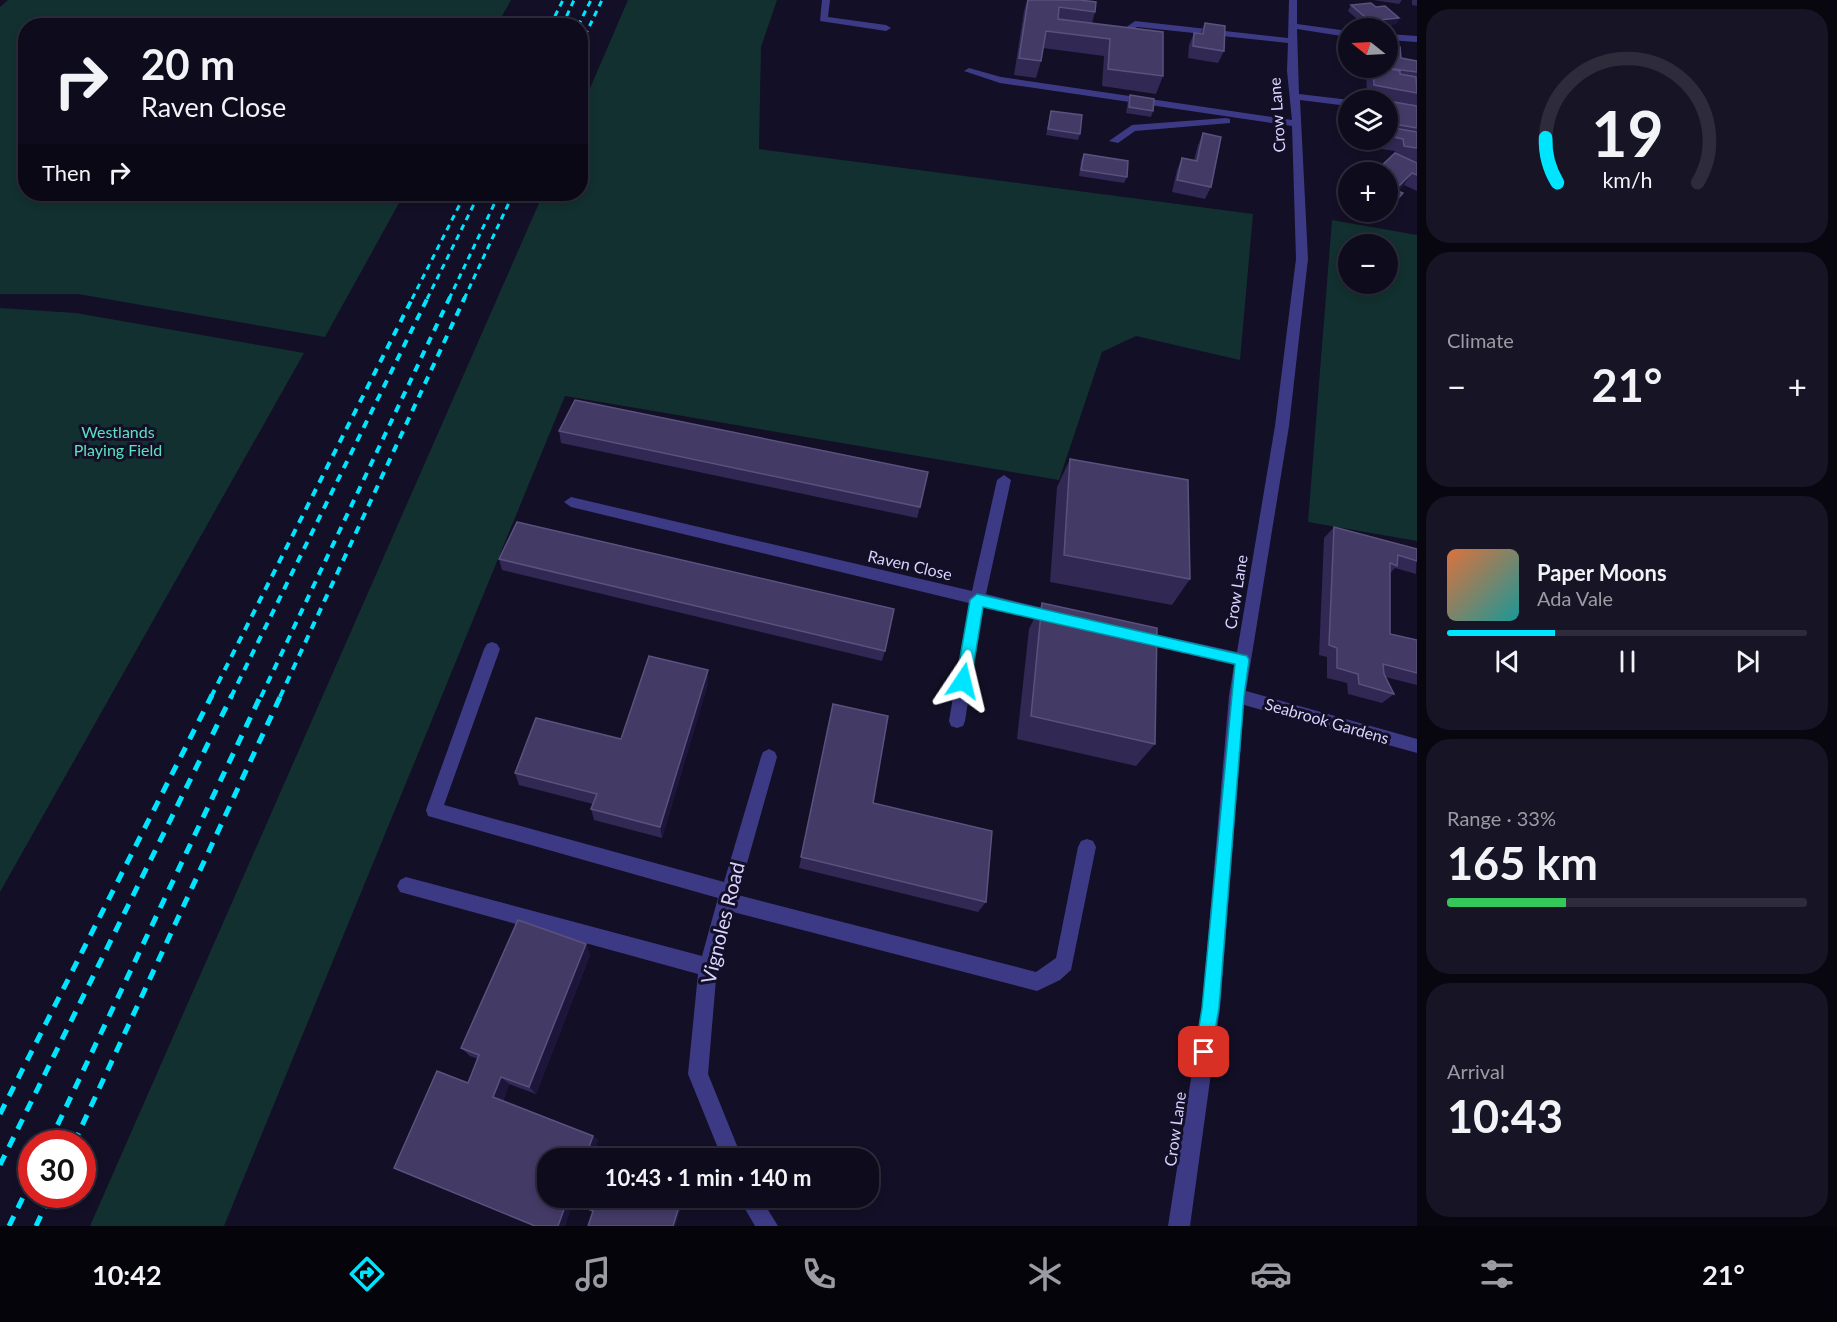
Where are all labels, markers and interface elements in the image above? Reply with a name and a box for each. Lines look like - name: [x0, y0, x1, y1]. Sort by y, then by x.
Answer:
- north arrow: [1338, 18, 1398, 78]
- map controls: [1338, 18, 1398, 294]
- text: 20 m: [141, 39, 235, 89]
- icon: right: [42, 42, 120, 120]
- street label: Crow Lane: [1264, 77, 1289, 153]
- text: Raven Close: [141, 90, 286, 123]
- button: layers: [1338, 90, 1398, 150]
- text: 19: [1591, 95, 1663, 170]
- icon: right: [103, 156, 136, 189]
- text: Then: [42, 159, 91, 186]
- button: +: [1338, 162, 1398, 222]
- text: km/h: [1602, 168, 1652, 194]
- button: −: [1338, 234, 1398, 294]
- text: Climate: [1447, 328, 1514, 352]
- text: 21°: [1592, 358, 1662, 412]
- text: −: [1447, 366, 1466, 406]
- text: +: [1788, 366, 1807, 406]
- park label: Westlands Playing Field: [74, 422, 162, 459]
- street label: Raven Close: [866, 546, 954, 583]
- street label: Crow Lane: [1220, 553, 1251, 630]
- text: Paper Moons: [1537, 559, 1667, 586]
- text: Ada Vale: [1537, 586, 1613, 610]
- icon: previous: [1491, 645, 1524, 678]
- icon: pause: [1611, 645, 1644, 678]
- icon: next: [1731, 645, 1764, 678]
- position arrow: [931, 649, 995, 713]
- street label: Seabrook Gardens: [1263, 694, 1391, 747]
- text: Range · 33%: [1447, 806, 1556, 830]
- text: 165 km: [1447, 836, 1598, 890]
- street label: Vignoles Road: [695, 859, 749, 986]
- pin: [1178, 1026, 1229, 1077]
- icon: arrive: [1187, 1035, 1220, 1068]
- text: Arrival: [1447, 1059, 1505, 1083]
- text: 10:43: [1447, 1089, 1563, 1143]
- street label: Crow Lane: [1160, 1090, 1189, 1167]
- speed limit sign: 30: [18, 1130, 96, 1208]
- text: 10:43 · 1 min · 140 m: [605, 1164, 811, 1191]
- icon: directions: [346, 1253, 388, 1295]
- icon: music: [572, 1253, 614, 1295]
- icon: phone: [798, 1253, 840, 1295]
- icon: climate: [1024, 1253, 1066, 1295]
- icon: car: [1250, 1253, 1292, 1295]
- icon: filters: [1476, 1253, 1518, 1295]
- text: 10:42: [92, 1258, 162, 1291]
- text: 21°: [1702, 1258, 1745, 1291]

